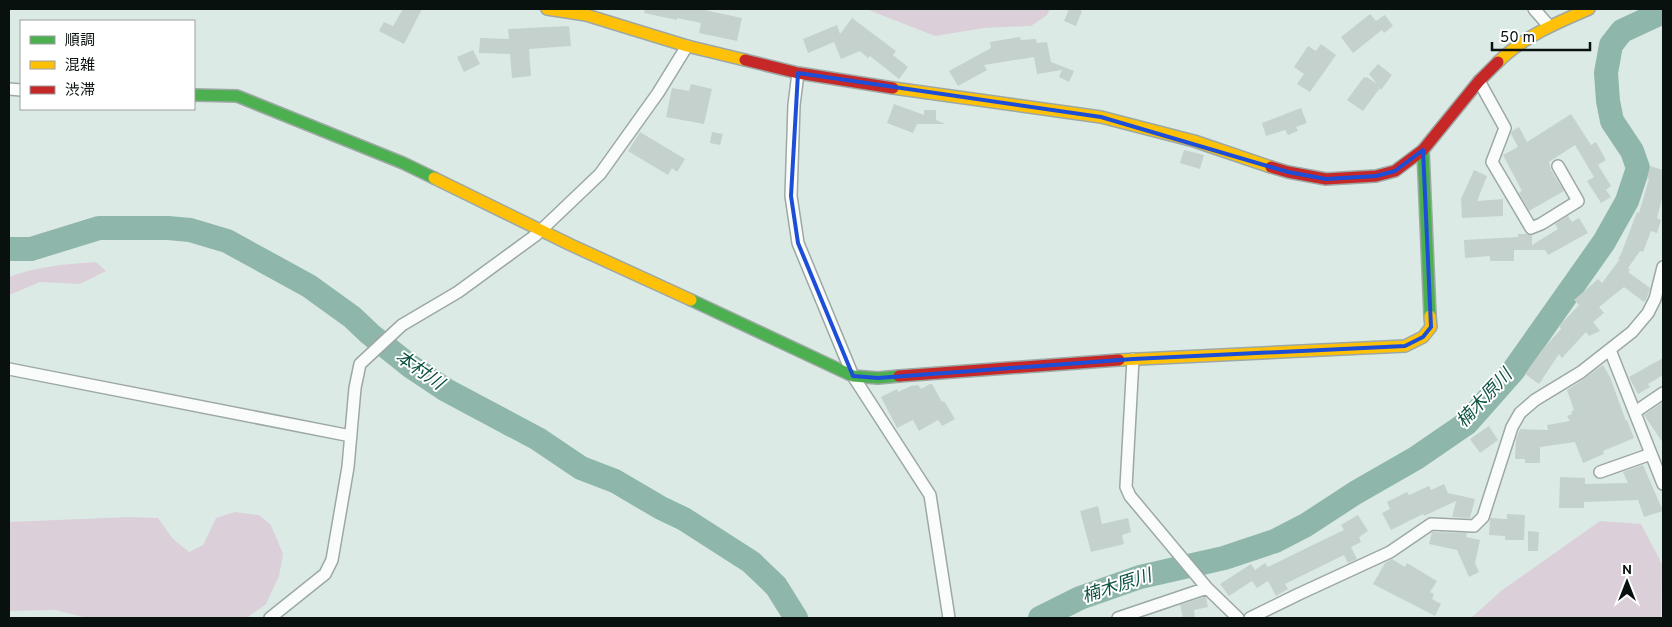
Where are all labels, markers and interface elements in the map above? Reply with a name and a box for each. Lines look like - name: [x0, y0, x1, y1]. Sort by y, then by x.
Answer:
- legend: [20, 20, 195, 110]
- scale bar: [1492, 20, 1590, 52]
- text: 50 m: [1500, 29, 1535, 48]
- text: 順調: [65, 32, 95, 51]
- text: 混雑: [65, 57, 95, 76]
- text: 渋滞: [65, 82, 95, 101]
- water label: 本村川: [390, 346, 449, 397]
- water label: 楠木原川: [1452, 363, 1519, 433]
- north arrow: [1602, 557, 1652, 607]
- text: N: [1622, 562, 1632, 579]
- water label: 楠木原川: [1079, 564, 1157, 609]

